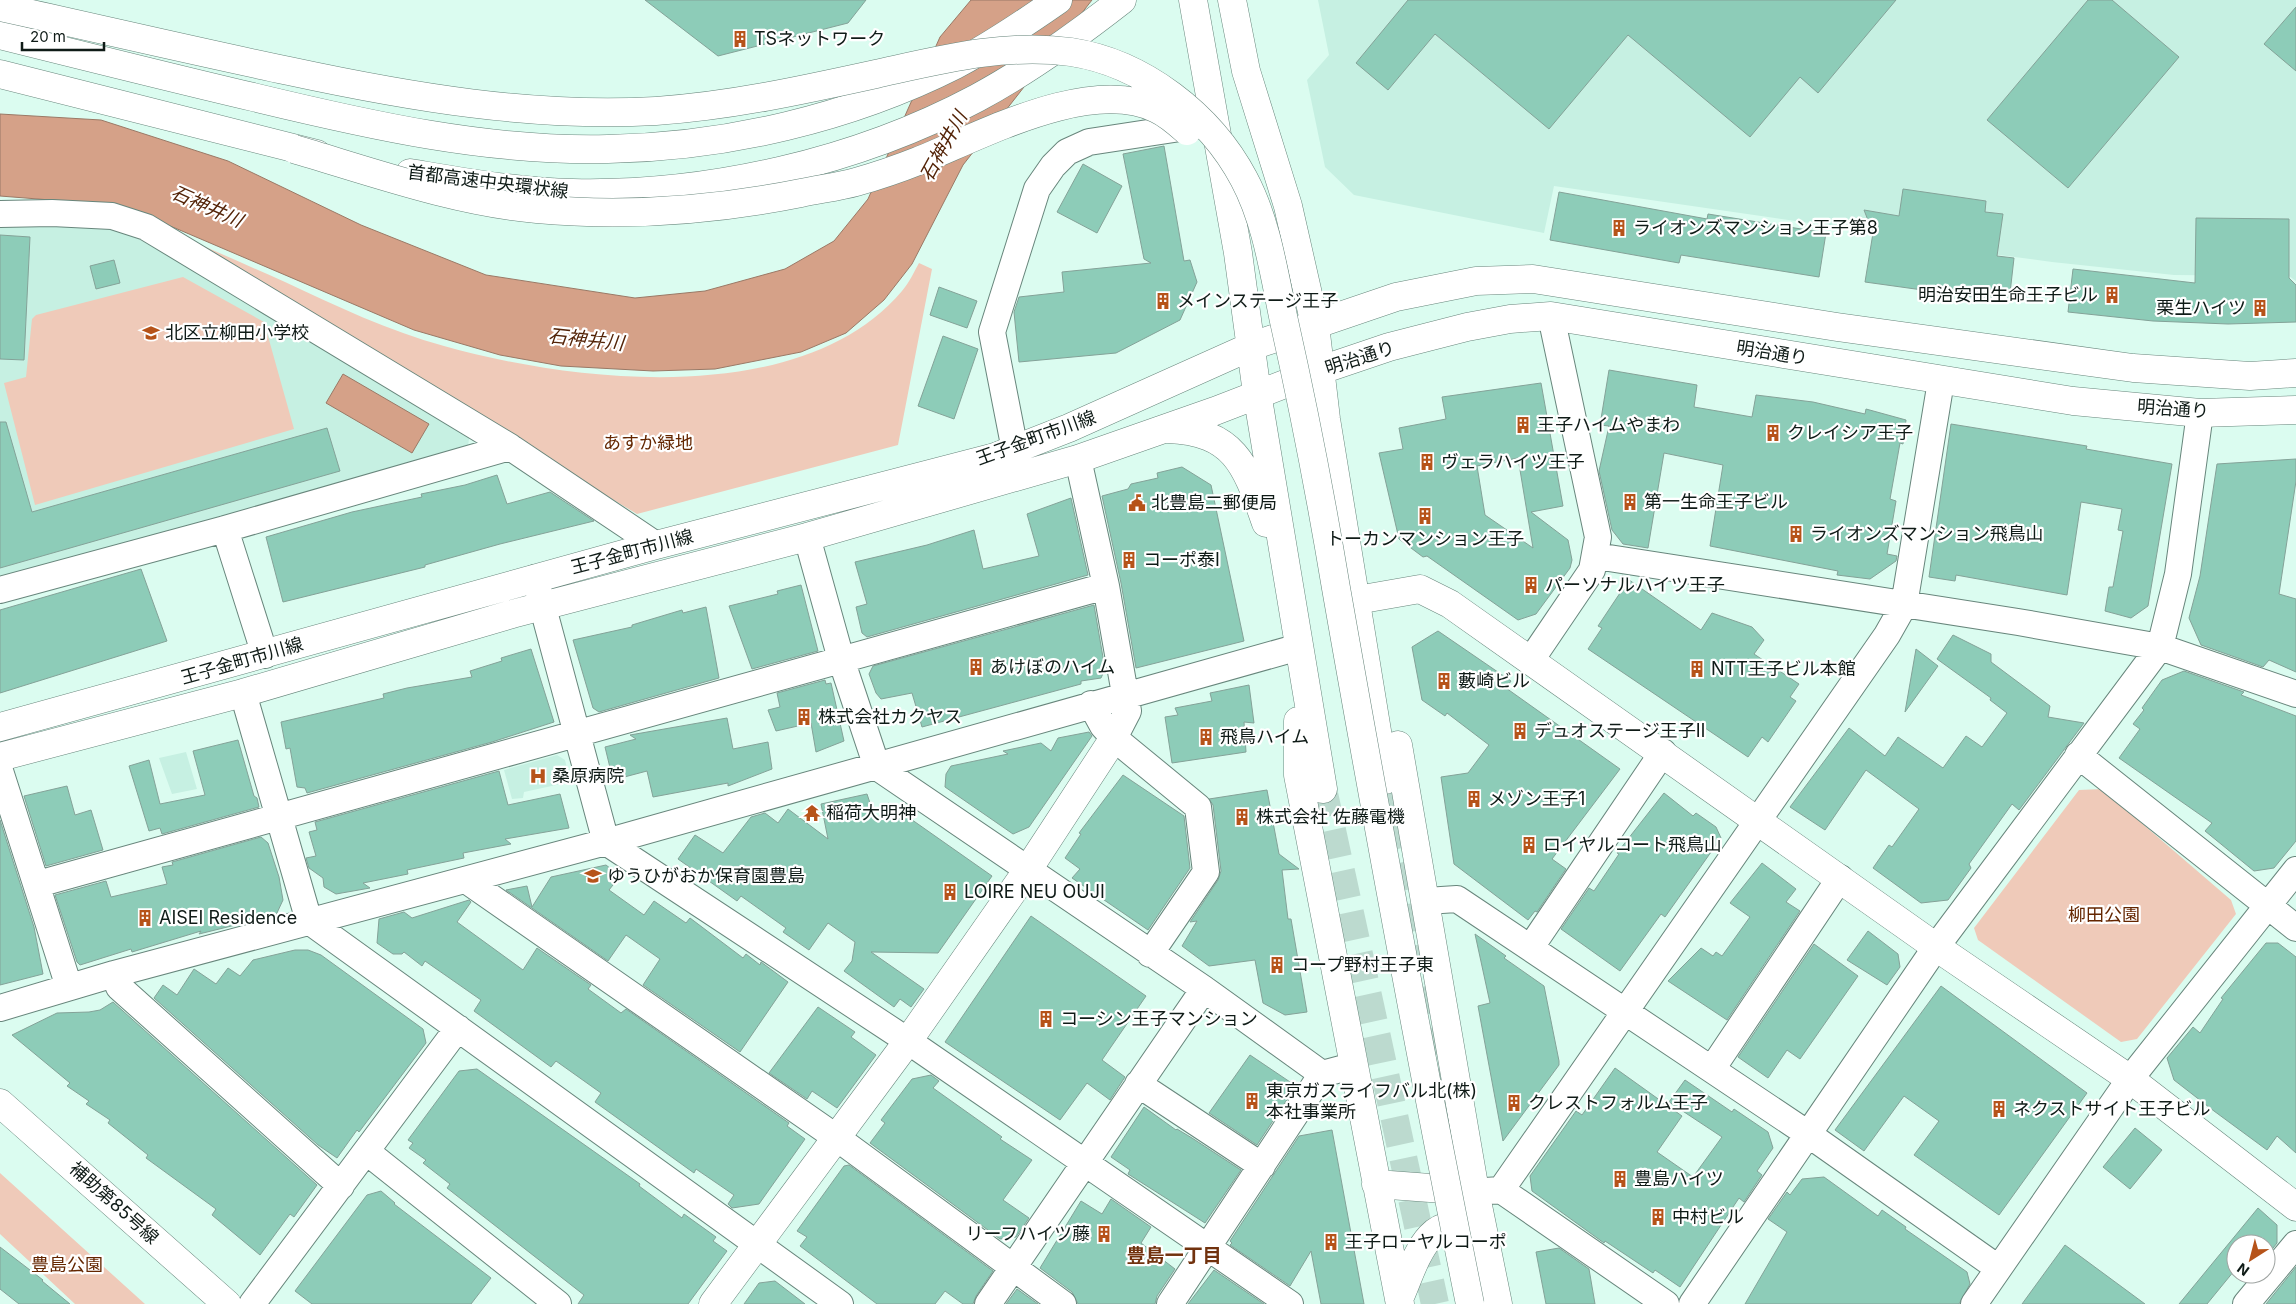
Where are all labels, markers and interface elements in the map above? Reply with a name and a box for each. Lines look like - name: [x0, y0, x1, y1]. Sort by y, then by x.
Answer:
- scale bar: [22, 20, 105, 52]
- text: 20 m: [30, 27, 66, 46]
- place label: TSネットワーク: [754, 28, 885, 49]
- building icon: TSネットワーク: [730, 29, 750, 49]
- water label: 石神井川: [915, 106, 973, 185]
- street label: 首都高速中央環状線: [406, 161, 570, 202]
- water label: 石神井川: [167, 180, 248, 233]
- place label: ライオンズマンション王子第8: [1633, 217, 1878, 238]
- building icon: ライオンズマンション王子第8: [1609, 218, 1629, 238]
- place label: 明治安田生命王子ビル: [1918, 284, 2098, 305]
- building icon: 明治安田生命王子ビル: [2102, 285, 2122, 305]
- place label: メインステージ王子: [1177, 290, 1338, 311]
- building icon: メインステージ王子: [1153, 291, 1173, 311]
- place label: 栗生ハイツ: [2156, 297, 2246, 318]
- building icon: 栗生ハイツ: [2250, 298, 2270, 318]
- place label: 北区立柳田小学校: [165, 322, 309, 343]
- school or university icon: 北区立柳田小学校: [141, 323, 161, 343]
- water label: 石神井川: [547, 324, 627, 355]
- street label: 明治通り: [1322, 336, 1397, 379]
- street label: 明治通り: [1735, 337, 1809, 369]
- street label: 明治通り: [2136, 396, 2210, 421]
- street label: 王子金町市川線: [973, 406, 1099, 469]
- place label: 王子ハイムやまわ: [1537, 414, 1680, 435]
- building icon: 王子ハイムやまわ: [1513, 415, 1533, 435]
- place label: クレイシア王子: [1787, 422, 1913, 443]
- building icon: クレイシア王子: [1763, 423, 1783, 443]
- park label: あすか緑地: [603, 432, 693, 453]
- place label: ヴェラハイツ王子: [1441, 451, 1584, 472]
- building icon: ヴェラハイツ王子: [1417, 452, 1437, 472]
- place label: 第一生命王子ビル: [1644, 491, 1788, 512]
- place label: 北豊島二郵便局: [1151, 492, 1277, 513]
- building icon: 第一生命王子ビル: [1620, 492, 1640, 512]
- public building icon: 北豊島二郵便局: [1127, 493, 1147, 513]
- building icon: トーカンマンション王子: [1415, 506, 1435, 526]
- place label: ライオンズマンション飛鳥山: [1810, 523, 2044, 544]
- building icon: ライオンズマンション飛鳥山: [1786, 524, 1806, 544]
- street label: 王子金町市川線: [568, 525, 695, 578]
- place label: トーカンマンション王子: [1326, 528, 1524, 549]
- place label: コーポ泰Ⅰ: [1143, 549, 1220, 570]
- building icon: コーポ泰Ⅰ: [1119, 550, 1139, 570]
- place label: パーソナルハイツ王子: [1545, 574, 1725, 595]
- building icon: パーソナルハイツ王子: [1521, 575, 1541, 595]
- street label: 王子金町市川線: [178, 633, 305, 688]
- place label: あけぼのハイム: [990, 656, 1115, 677]
- building icon: あけぼのハイム: [966, 657, 986, 677]
- place label: NTT王子ビル本館: [1711, 658, 1856, 679]
- building icon: NTT王子ビル本館: [1687, 659, 1707, 679]
- place label: 藪崎ビル: [1458, 670, 1530, 691]
- building icon: 藪崎ビル: [1434, 671, 1454, 691]
- place label: 株式会社カクヤス: [818, 706, 962, 727]
- building icon: 株式会社カクヤス: [794, 707, 814, 727]
- place label: デュオステージ王子Ⅱ: [1534, 720, 1705, 741]
- building icon: デュオステージ王子Ⅱ: [1510, 721, 1530, 741]
- place label: 飛鳥ハイム: [1220, 726, 1309, 747]
- building icon: 飛鳥ハイム: [1196, 727, 1216, 747]
- place label: 桑原病院: [552, 765, 624, 786]
- hospital icon: 桑原病院: [528, 766, 548, 786]
- place label: メゾン王子1: [1488, 788, 1585, 809]
- building icon: メゾン王子1: [1464, 789, 1484, 809]
- place label: 稲荷大明神: [826, 802, 916, 823]
- temple icon: 稲荷大明神: [802, 803, 822, 823]
- place label: 株式会社 佐藤電機: [1256, 806, 1405, 827]
- building icon: 株式会社 佐藤電機: [1232, 807, 1252, 827]
- place label: ロイヤルコート飛鳥山: [1543, 834, 1722, 855]
- building icon: ロイヤルコート飛鳥山: [1519, 835, 1539, 855]
- place label: ゆうひがおか保育園豊島: [607, 865, 805, 886]
- school or university icon: ゆうひがおか保育園豊島: [583, 866, 603, 886]
- place label: LOIRE NEU OUJI: [964, 881, 1105, 902]
- building icon: LOIRE NEU OUJI: [940, 882, 960, 902]
- park label: 柳田公園: [2068, 904, 2140, 925]
- place label: AISEI Residence: [159, 907, 297, 928]
- building icon: AISEI Residence: [135, 908, 155, 928]
- place label: コープ野村王子東: [1291, 954, 1434, 975]
- building icon: コープ野村王子東: [1267, 955, 1287, 975]
- place label: コーシン王子マンション: [1060, 1008, 1258, 1029]
- building icon: コーシン王子マンション: [1036, 1009, 1056, 1029]
- place label: 東京ガスライフバル北(株) 本社事業所: [1266, 1080, 1477, 1122]
- building icon: 東京ガスライフバル北(株) 本社事業所: [1242, 1091, 1262, 1111]
- place label: クレストフォルム王子: [1528, 1092, 1708, 1113]
- building icon: クレストフォルム王子: [1504, 1093, 1524, 1113]
- place label: ネクストサイト王子ビル: [2013, 1098, 2210, 1119]
- building icon: ネクストサイト王子ビル: [1989, 1099, 2009, 1119]
- street label: 補助第85号線: [66, 1157, 163, 1248]
- place label: 豊島ハイツ: [1634, 1168, 1724, 1189]
- building icon: 豊島ハイツ: [1610, 1169, 1630, 1189]
- place label: 中村ビル: [1672, 1206, 1744, 1227]
- building icon: 中村ビル: [1648, 1207, 1668, 1227]
- place label: リーフハイツ藤: [965, 1223, 1090, 1244]
- building icon: リーフハイツ藤: [1094, 1224, 1114, 1244]
- place label: 王子ローヤルコーポ: [1345, 1231, 1507, 1252]
- building icon: 王子ローヤルコーポ: [1321, 1232, 1341, 1252]
- north arrow: [2226, 1234, 2276, 1284]
- district label: 豊島一丁目: [1126, 1244, 1222, 1267]
- park label: 豊島公園: [31, 1254, 103, 1275]
- text: N: [2234, 1260, 2252, 1280]

